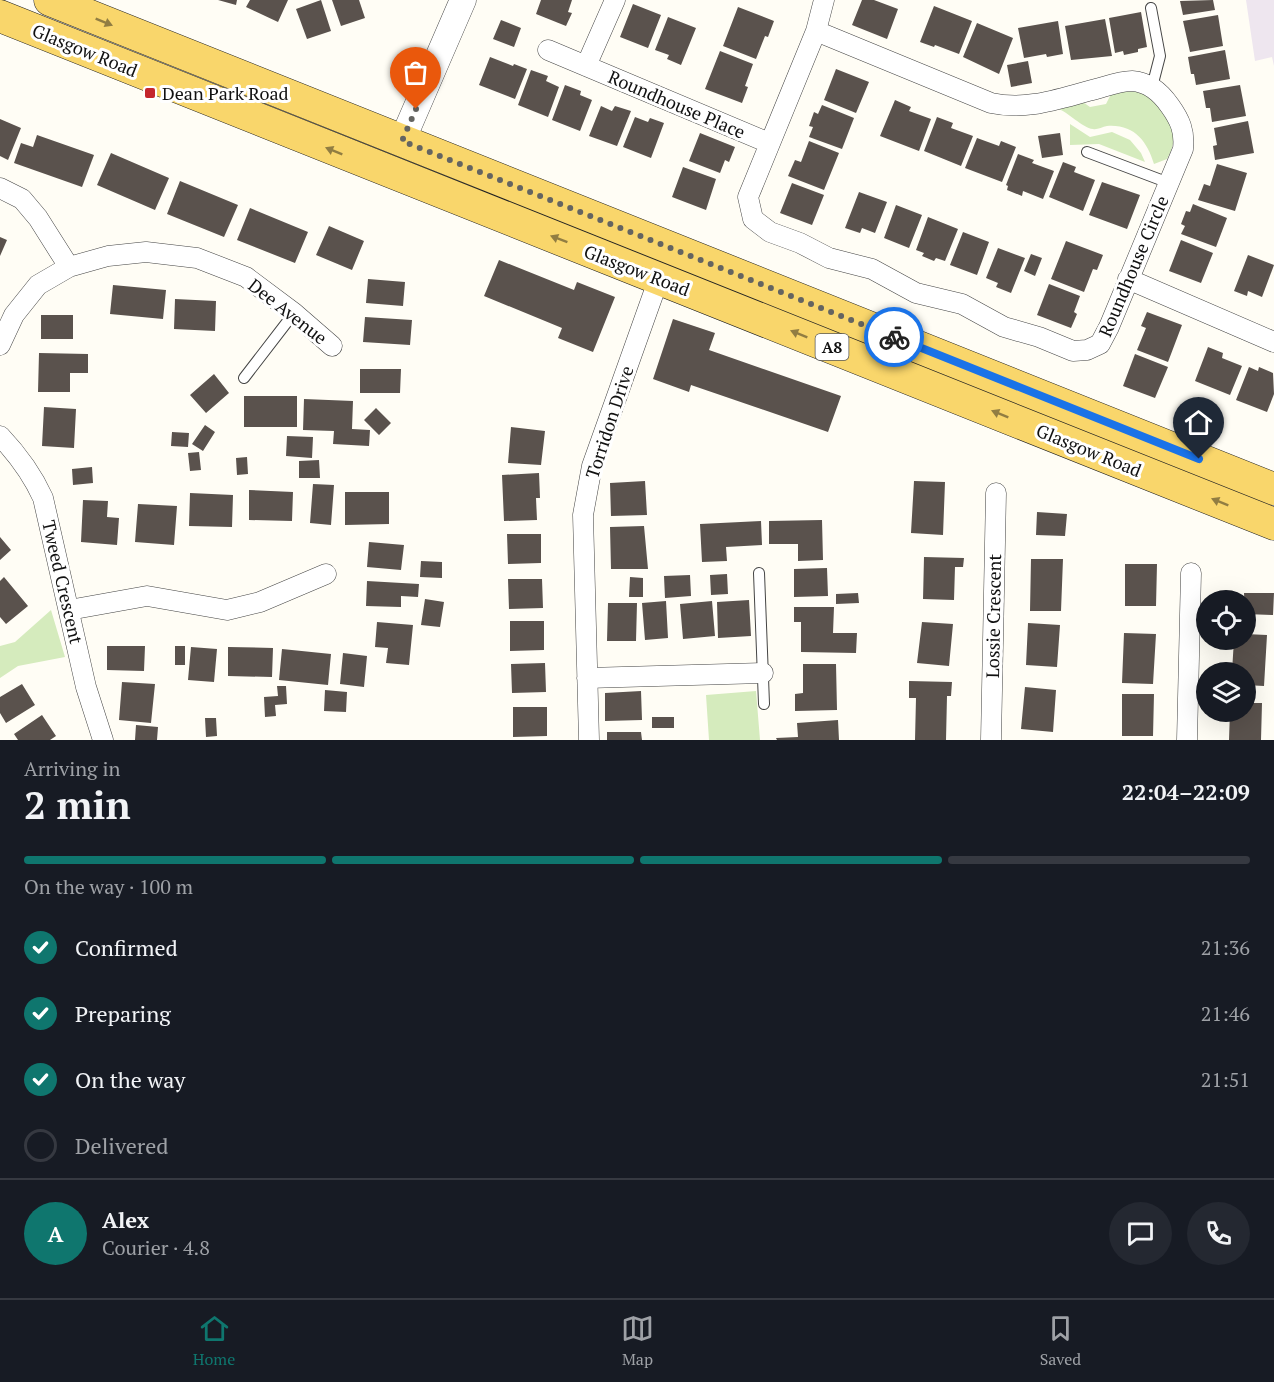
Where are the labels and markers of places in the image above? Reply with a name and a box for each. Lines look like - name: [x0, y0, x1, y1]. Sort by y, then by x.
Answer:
- pin: [390, 47, 441, 109]
- place label: Dean Park Road: [162, 81, 289, 105]
- marker: Dean Park Road: [143, 86, 157, 100]
- pin: [1173, 397, 1224, 459]

